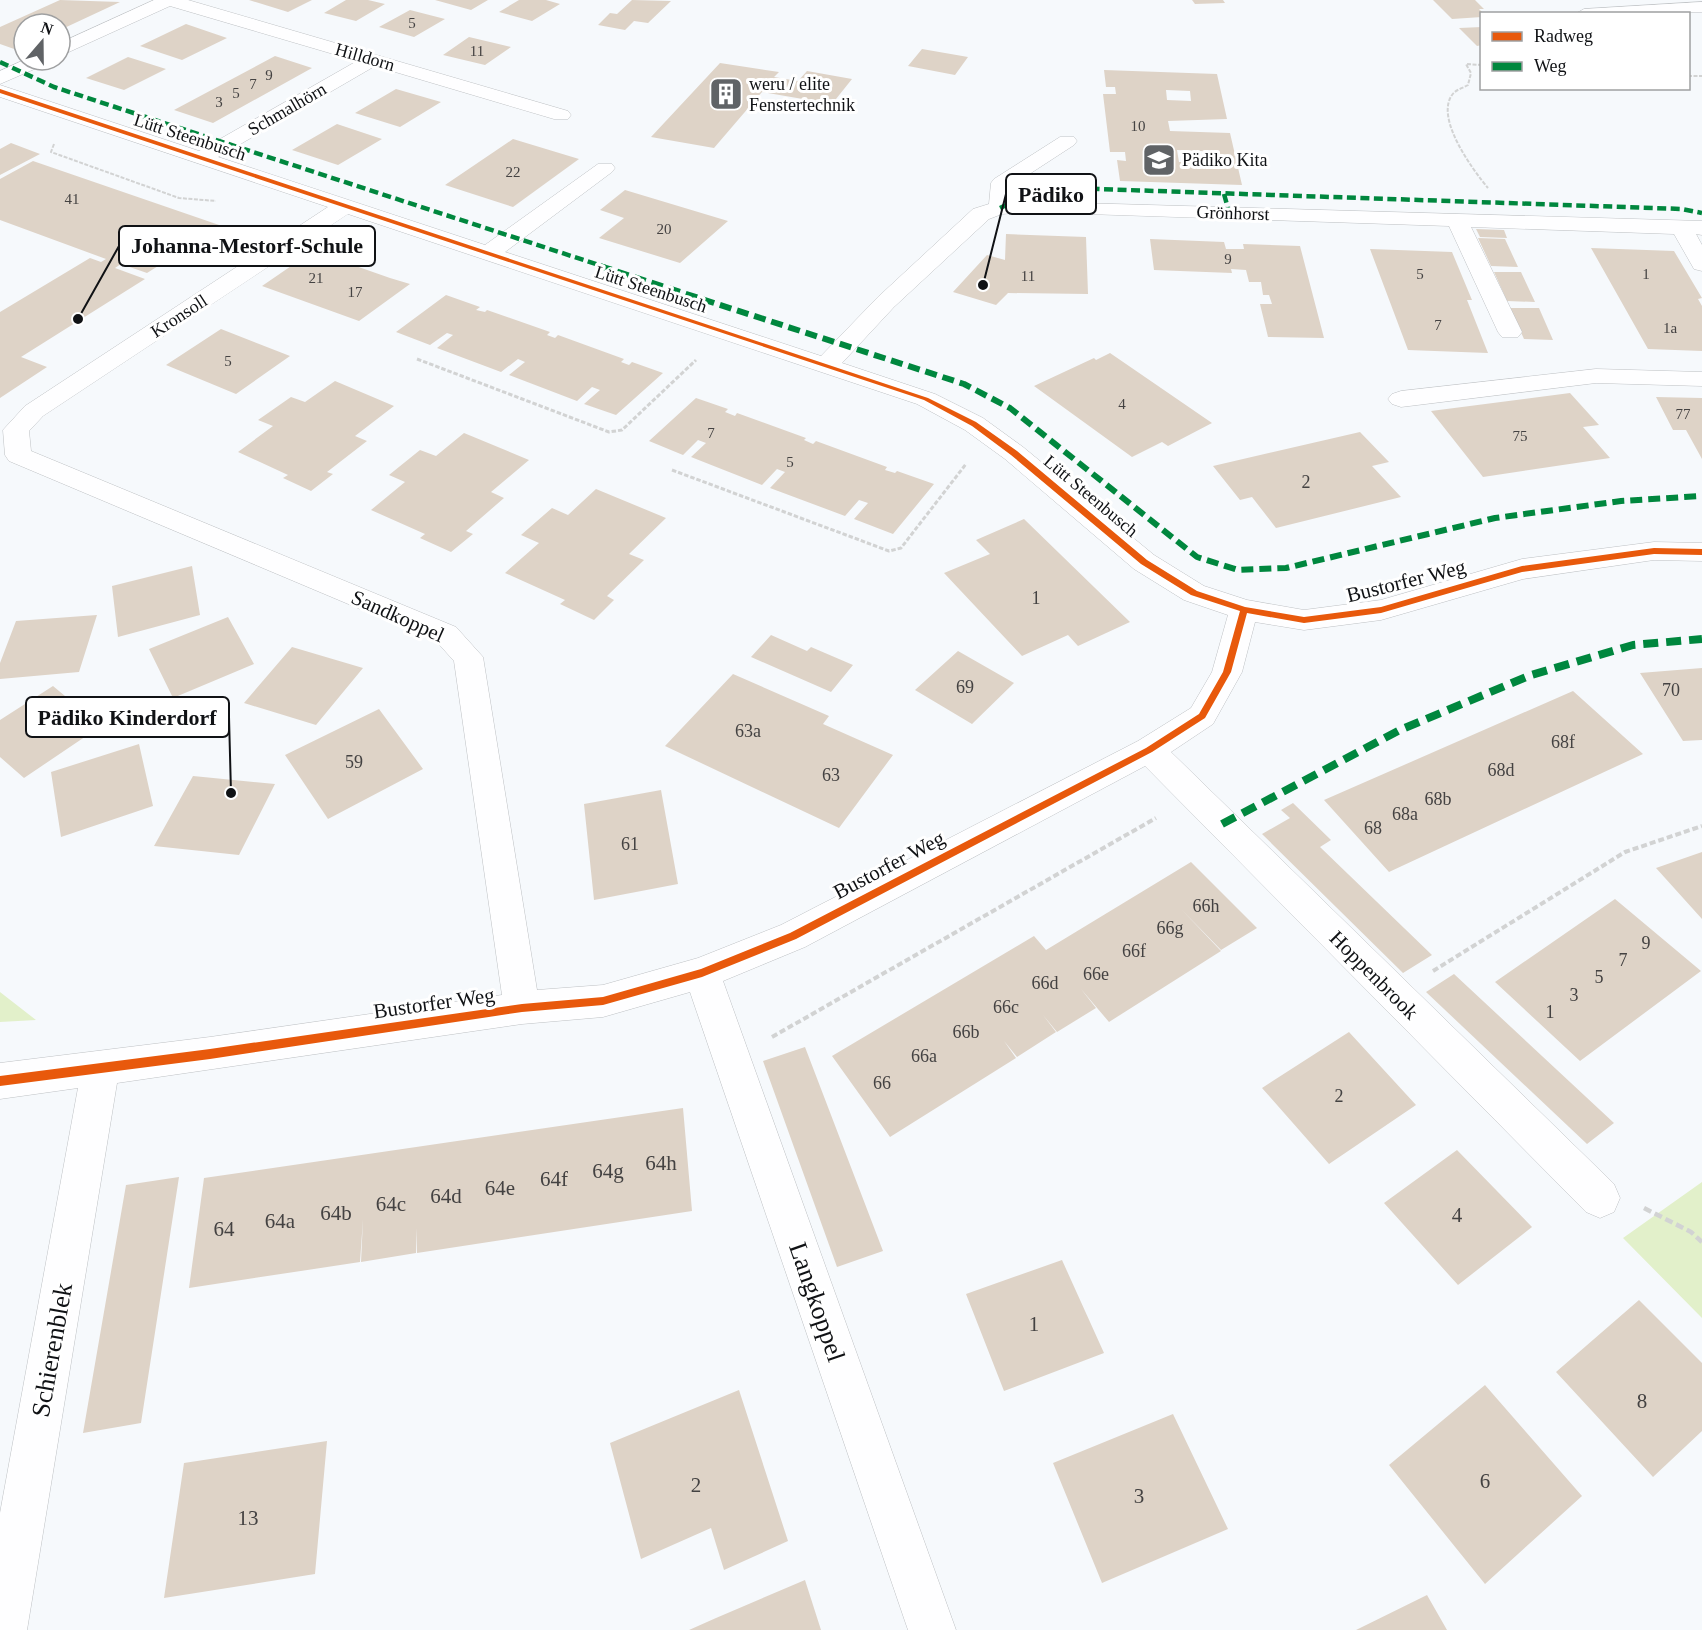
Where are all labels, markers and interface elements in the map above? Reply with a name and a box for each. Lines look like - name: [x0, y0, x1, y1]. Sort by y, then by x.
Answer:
- north arrow: [12, 12, 72, 72]
- legend: [1480, 12, 1690, 90]
- house number: 5: [408, 15, 416, 31]
- text: N: [39, 18, 56, 38]
- text: Radweg: [1534, 26, 1593, 46]
- street label: Hilldorn: [333, 39, 397, 75]
- house number: 11: [470, 43, 484, 59]
- text: Weg: [1534, 56, 1567, 76]
- house number: 9: [265, 67, 273, 83]
- place label: weru / elite Fenstertechnik: [749, 74, 855, 115]
- house number: 7: [249, 76, 257, 92]
- building icon: weru / elite Fenstertechnik: [708, 76, 744, 112]
- street label: Schmalhörn: [244, 79, 330, 139]
- house number: 5: [232, 85, 240, 101]
- house number: 3: [215, 94, 223, 110]
- street label: Lütt Steenbusch: [132, 109, 248, 165]
- house number: 10: [1131, 118, 1146, 134]
- school or university icon: Pädiko Kita: [1141, 142, 1177, 178]
- place label: Pädiko Kita: [1182, 150, 1268, 170]
- house number: 22: [506, 164, 521, 180]
- callout: Pädiko: [1006, 174, 1096, 214]
- text: Pädiko: [1018, 182, 1084, 207]
- house number: 41: [65, 191, 80, 207]
- street label: Grönhorst: [1196, 202, 1270, 224]
- house number: 20: [657, 221, 672, 237]
- callout: Johanna-Mestorf-Schule: [119, 226, 375, 266]
- text: Johanna-Mestorf-Schule: [131, 233, 363, 258]
- house number: 9: [1224, 251, 1232, 267]
- street label: Lütt Steenbusch: [593, 261, 709, 317]
- house number: 5: [1416, 266, 1424, 282]
- house number: 1: [1642, 266, 1650, 282]
- house number: 11: [1021, 268, 1035, 284]
- house number: 21: [309, 270, 324, 286]
- house number: 17: [348, 284, 363, 300]
- street label: Kronsoll: [147, 290, 211, 342]
- house number: 7: [1434, 317, 1442, 333]
- house number: 1a: [1663, 320, 1677, 336]
- house number: 5: [224, 353, 232, 369]
- house number: 4: [1118, 396, 1126, 412]
- house number: 77: [1676, 406, 1691, 422]
- house number: 7: [707, 425, 715, 441]
- house number: 75: [1513, 428, 1528, 444]
- street label: Lütt Steenbusch: [1040, 451, 1142, 541]
- house number: 5: [786, 454, 794, 470]
- house number: 2: [1302, 472, 1311, 492]
- street label: Bustorfer Weg: [1344, 554, 1469, 607]
- street label: Sandkoppel: [348, 585, 448, 647]
- house number: 1: [1032, 588, 1041, 608]
- house number: 69: [956, 677, 974, 697]
- house number: 70: [1662, 680, 1680, 700]
- callout: Pädiko Kinderdorf: [26, 697, 229, 737]
- text: Pädiko Kinderdorf: [37, 705, 217, 730]
- house number: 63a: [735, 721, 761, 741]
- house number: 68f: [1551, 732, 1575, 752]
- house number: 59: [345, 752, 363, 772]
- house number: 68d: [1488, 760, 1515, 780]
- house number: 63: [822, 765, 840, 785]
- house number: 68b: [1425, 789, 1452, 809]
- house number: 68a: [1392, 804, 1418, 824]
- house number: 68: [1364, 818, 1382, 838]
- street label: Bustorfer Weg: [829, 826, 949, 904]
- house number: 61: [621, 834, 639, 854]
- house number: 66h: [1193, 896, 1220, 916]
- house number: 66g: [1157, 918, 1184, 938]
- street label: Hoppenbrook: [1325, 926, 1424, 1025]
- house number: 9: [1642, 933, 1651, 953]
- house number: 66f: [1122, 941, 1146, 961]
- house number: 7: [1619, 950, 1628, 970]
- house number: 66e: [1083, 964, 1109, 984]
- house number: 5: [1595, 967, 1604, 987]
- house number: 66d: [1032, 973, 1059, 993]
- street label: Bustorfer Weg: [372, 983, 497, 1023]
- house number: 3: [1570, 985, 1579, 1005]
- house number: 66c: [993, 997, 1019, 1017]
- house number: 1: [1546, 1002, 1555, 1022]
- house number: 66b: [953, 1022, 980, 1042]
- house number: 66a: [911, 1046, 937, 1066]
- house number: 66: [873, 1073, 891, 1093]
- house number: 2: [1335, 1086, 1344, 1106]
- house number: 64h: [645, 1151, 677, 1175]
- house number: 64g: [592, 1159, 624, 1183]
- house number: 64f: [540, 1167, 568, 1191]
- house number: 64e: [485, 1176, 515, 1200]
- house number: 64d: [430, 1184, 462, 1208]
- house number: 64c: [376, 1192, 406, 1216]
- house number: 64b: [320, 1201, 352, 1225]
- house number: 4: [1452, 1203, 1463, 1227]
- house number: 64a: [265, 1209, 296, 1233]
- house number: 64: [214, 1217, 235, 1241]
- street label: Langkoppel: [783, 1239, 851, 1365]
- street label: Schierenblek: [26, 1281, 78, 1419]
- house number: 1: [1029, 1312, 1039, 1336]
- house number: 8: [1637, 1389, 1647, 1413]
- house number: 6: [1480, 1469, 1490, 1493]
- house number: 2: [691, 1473, 701, 1497]
- house number: 3: [1134, 1484, 1144, 1508]
- house number: 13: [238, 1506, 259, 1530]

